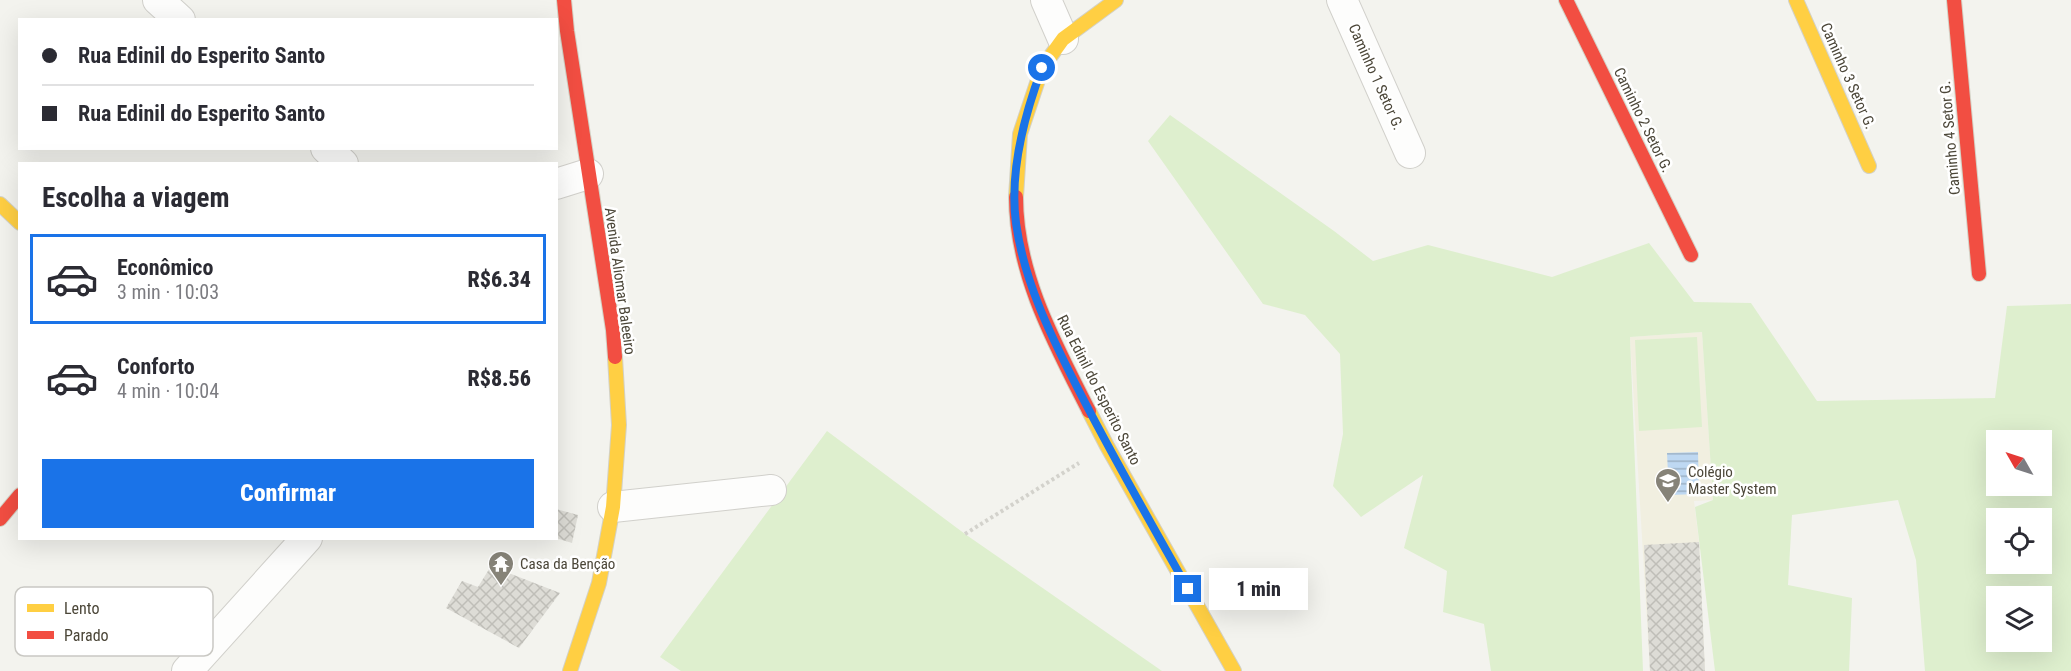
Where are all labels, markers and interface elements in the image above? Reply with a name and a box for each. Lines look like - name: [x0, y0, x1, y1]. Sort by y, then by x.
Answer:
- street label: Caminho 3 Setor G.: [1817, 20, 1879, 132]
- street label: Caminho 1 Setor G.: [1345, 21, 1407, 133]
- text: Rua Edinil do Esperito Santo: [78, 43, 325, 68]
- route start: [1028, 54, 1055, 81]
- street label: Caminho 2 Setor G.: [1610, 65, 1676, 175]
- street label: Caminho 4 Setor G.: [1936, 80, 1964, 196]
- text: Rua Edinil do Esperito Santo: [78, 101, 325, 126]
- text: Escolha a viagem: [42, 182, 230, 214]
- street label: Avenida Aliomar Baleeiro: [601, 206, 639, 356]
- icon: car: [45, 252, 99, 306]
- text: Econômico: [117, 255, 213, 280]
- text: R$6.34: [467, 267, 531, 292]
- text: 3 min · 10:03: [117, 280, 219, 304]
- street label: Rua Edinil do Esperito Santo: [1053, 312, 1145, 468]
- icon: car: [45, 351, 99, 405]
- text: Conforto: [117, 354, 195, 379]
- text: R$8.56: [467, 366, 531, 391]
- text: 4 min · 10:04: [117, 379, 219, 403]
- north arrow: [1986, 430, 2052, 496]
- map controls: [1986, 430, 2052, 652]
- button: Confirmar: [42, 459, 534, 528]
- place label: Colégio Master System: [1688, 463, 1776, 498]
- school or university icon: Colégio Master System: [1653, 466, 1683, 504]
- button: locate: [1986, 508, 2052, 574]
- temple icon: Casa da Benção: [486, 549, 516, 587]
- place label: Casa da Benção: [520, 555, 615, 573]
- callout: 1 min: [1209, 568, 1308, 610]
- route end: [1174, 575, 1201, 602]
- text: 1 min: [1236, 577, 1281, 601]
- button: layers: [1986, 586, 2052, 652]
- legend: [15, 587, 213, 656]
- text: Lento: [64, 599, 99, 618]
- text: Parado: [64, 626, 109, 645]

